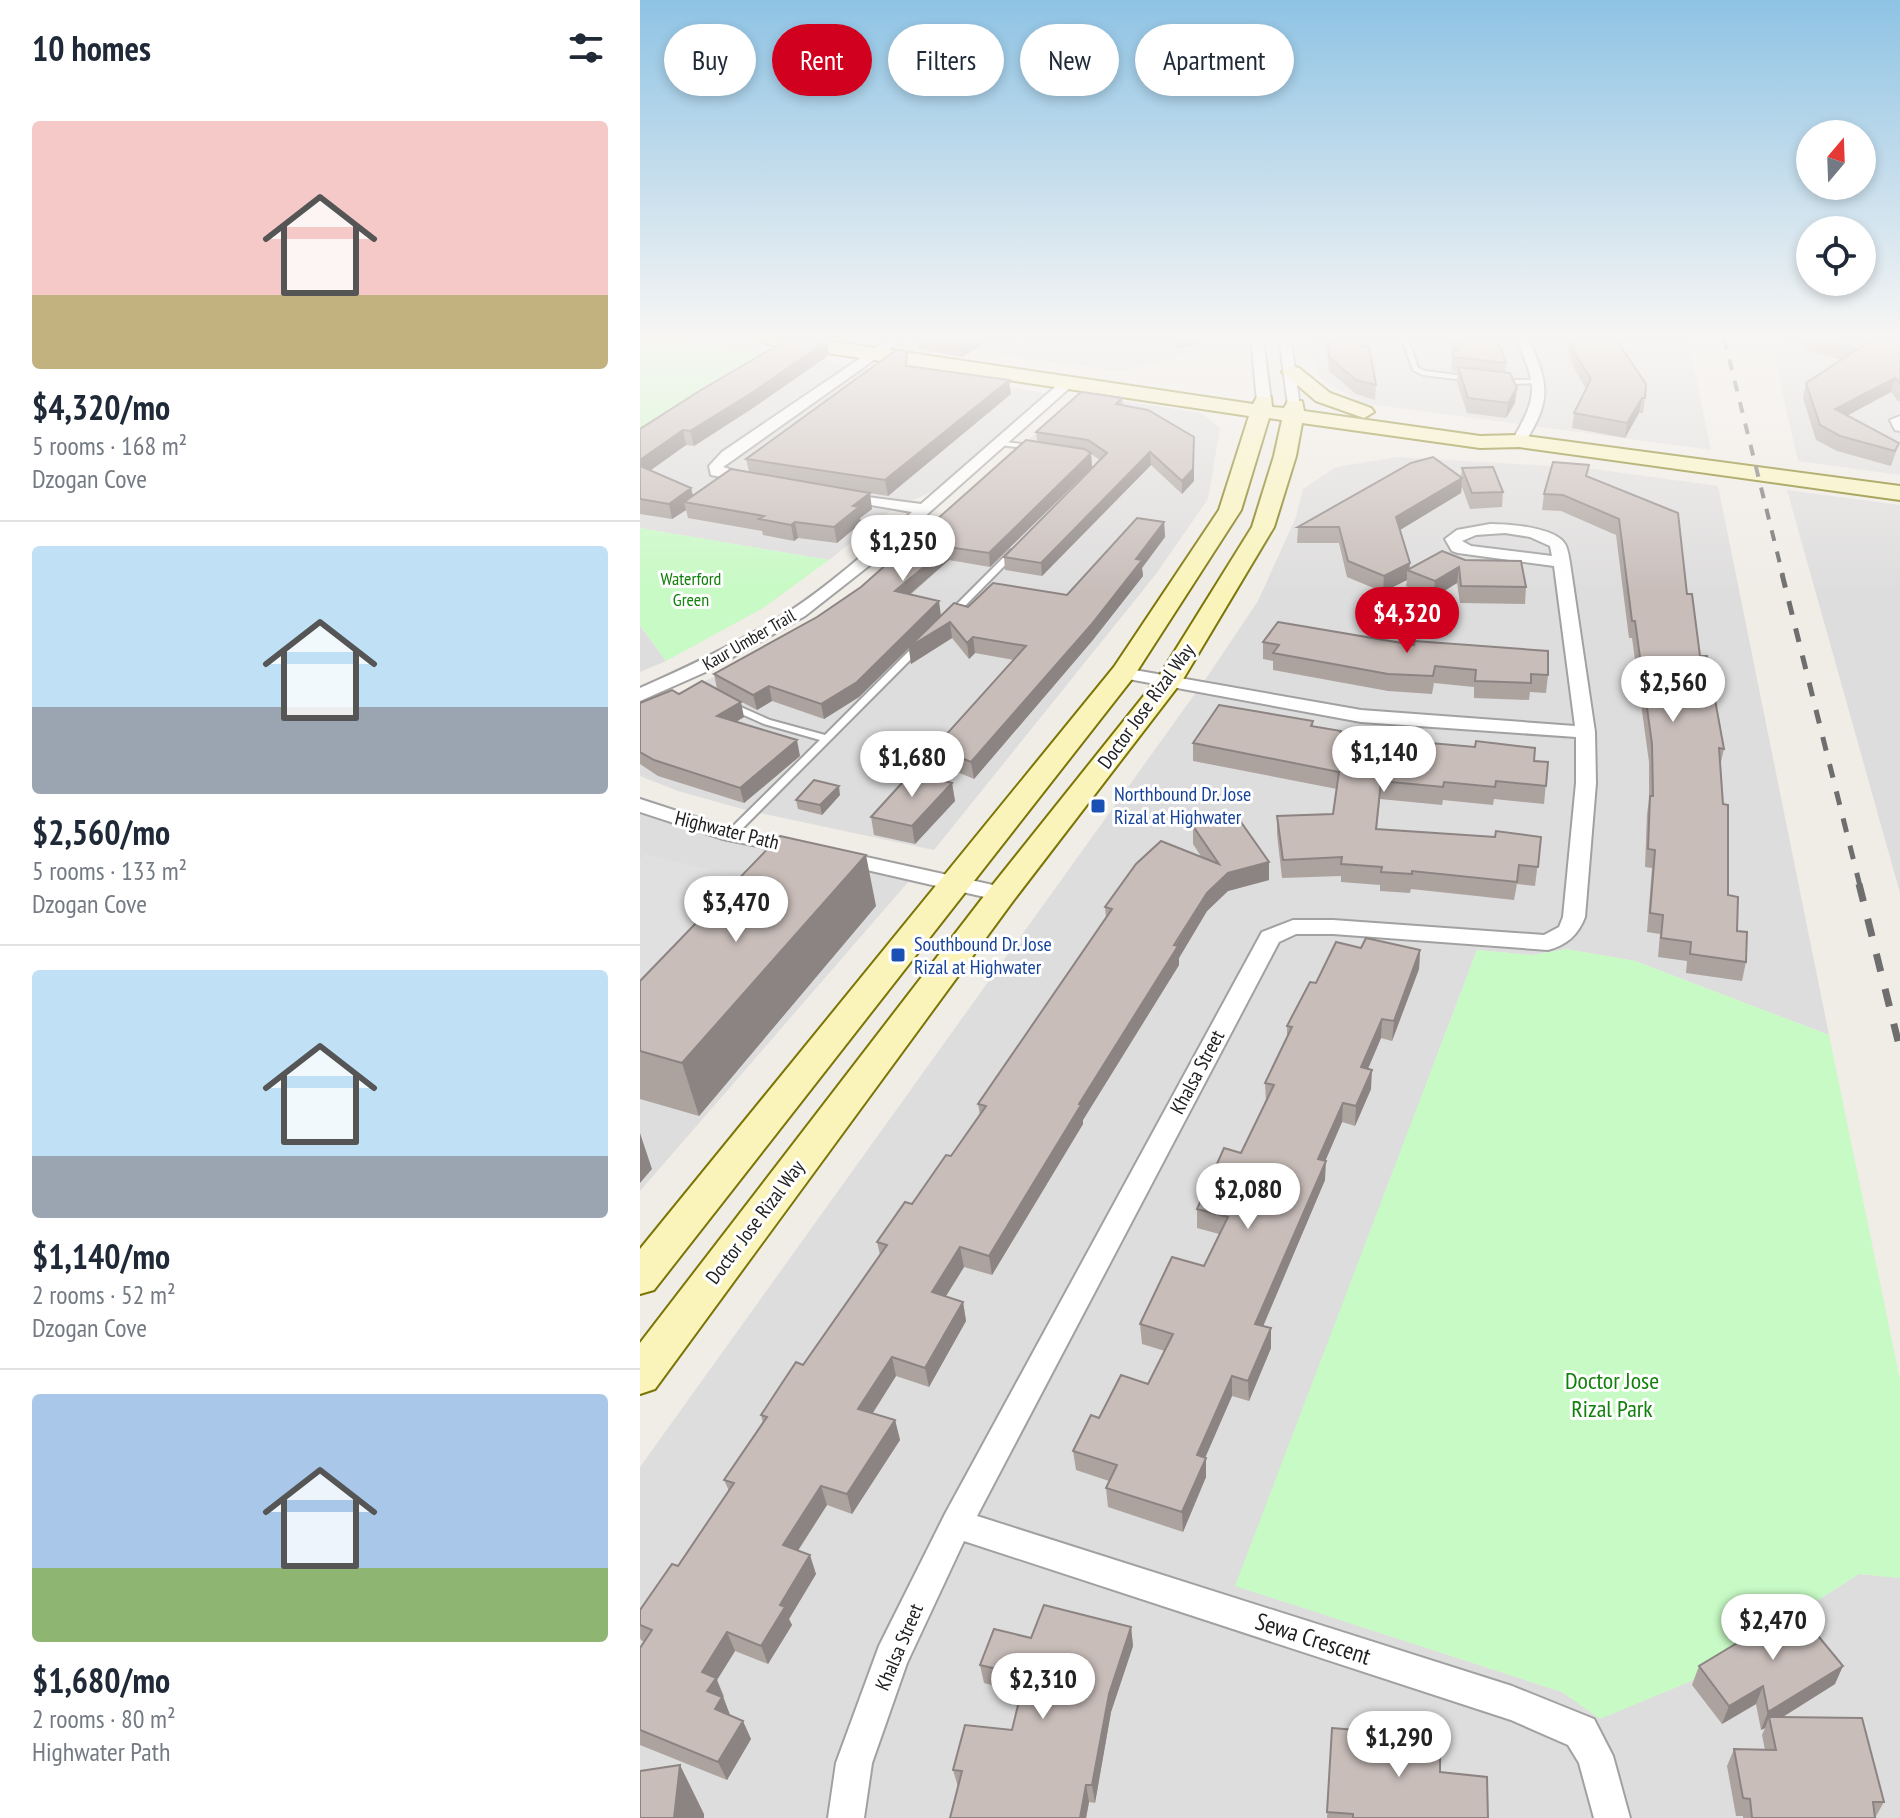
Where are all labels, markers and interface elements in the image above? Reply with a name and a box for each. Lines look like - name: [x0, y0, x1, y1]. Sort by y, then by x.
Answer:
- chip: Buy: [664, 24, 756, 96]
- chip: Rent: [772, 24, 872, 96]
- chip: Filters: [888, 24, 1004, 96]
- chip: New: [1020, 24, 1119, 96]
- chip: Apartment: [1135, 24, 1294, 96]
- text: 10 homes: [32, 26, 151, 70]
- icon: filters: [564, 26, 608, 70]
- north arrow: [1796, 120, 1876, 200]
- map controls: [1796, 120, 1876, 296]
- icon: home: [248, 173, 392, 317]
- button: locate: [1796, 216, 1876, 296]
- text: $4,320/mo: [32, 385, 170, 429]
- text: 5 rooms · 168 m²: [32, 429, 187, 462]
- text: Dzogan Cove: [32, 462, 147, 495]
- pin: $1,250: [838, 515, 968, 583]
- text: $1,250: [869, 524, 937, 557]
- park label: Waterford Green: [661, 567, 721, 611]
- pin: $4,320: [1342, 587, 1472, 655]
- text: $4,320: [1373, 596, 1441, 629]
- icon: home: [248, 598, 392, 742]
- street label: Kaur Umber Trail: [698, 603, 800, 675]
- street label: Doctor Jose Rizal Way: [1092, 638, 1200, 774]
- pin: $2,560: [1608, 656, 1738, 724]
- text: $2,560: [1639, 665, 1707, 698]
- pin: $1,140: [1319, 726, 1449, 794]
- pin: $1,680: [847, 731, 977, 799]
- text: $1,140: [1350, 735, 1418, 768]
- text: $1,680: [878, 740, 946, 773]
- place label: Northbound Dr. Jose Rizal at Highwater: [1114, 781, 1251, 830]
- marker: Northbound Dr. Jose Rizal at Highwater: [1089, 797, 1107, 815]
- street label: Highwater Path: [672, 805, 782, 855]
- text: $2,560/mo: [32, 810, 170, 854]
- text: 5 rooms · 133 m²: [32, 854, 187, 887]
- pin: $3,470: [671, 876, 801, 944]
- text: $3,470: [702, 885, 770, 918]
- text: Dzogan Cove: [32, 887, 147, 920]
- place label: Southbound Dr. Jose Rizal at Highwater: [914, 931, 1052, 980]
- marker: Southbound Dr. Jose Rizal at Highwater: [889, 946, 907, 964]
- icon: home: [248, 1022, 392, 1166]
- street label: Khalsa Street: [1164, 1025, 1230, 1119]
- street label: Doctor Jose Rizal Way: [700, 1154, 810, 1289]
- pin: $2,080: [1183, 1163, 1313, 1231]
- text: $2,080: [1214, 1172, 1282, 1205]
- text: $1,140/mo: [32, 1234, 170, 1278]
- text: 2 rooms · 52 m²: [32, 1278, 176, 1311]
- text: Dzogan Cove: [32, 1311, 147, 1344]
- park label: Doctor Jose Rizal Park: [1565, 1365, 1659, 1424]
- icon: home: [248, 1446, 392, 1590]
- pin: $2,470: [1708, 1594, 1838, 1662]
- street label: Khalsa Street: [869, 1599, 929, 1694]
- text: $2,470: [1739, 1603, 1807, 1636]
- street label: Sewa Crescent: [1252, 1605, 1375, 1672]
- pin: $2,310: [978, 1653, 1108, 1721]
- text: $1,680/mo: [32, 1658, 170, 1702]
- text: $2,310: [1009, 1662, 1077, 1695]
- text: 2 rooms · 80 m²: [32, 1702, 176, 1735]
- pin: $1,290: [1334, 1711, 1464, 1779]
- text: $1,290: [1365, 1720, 1433, 1753]
- text: Highwater Path: [32, 1735, 170, 1768]

